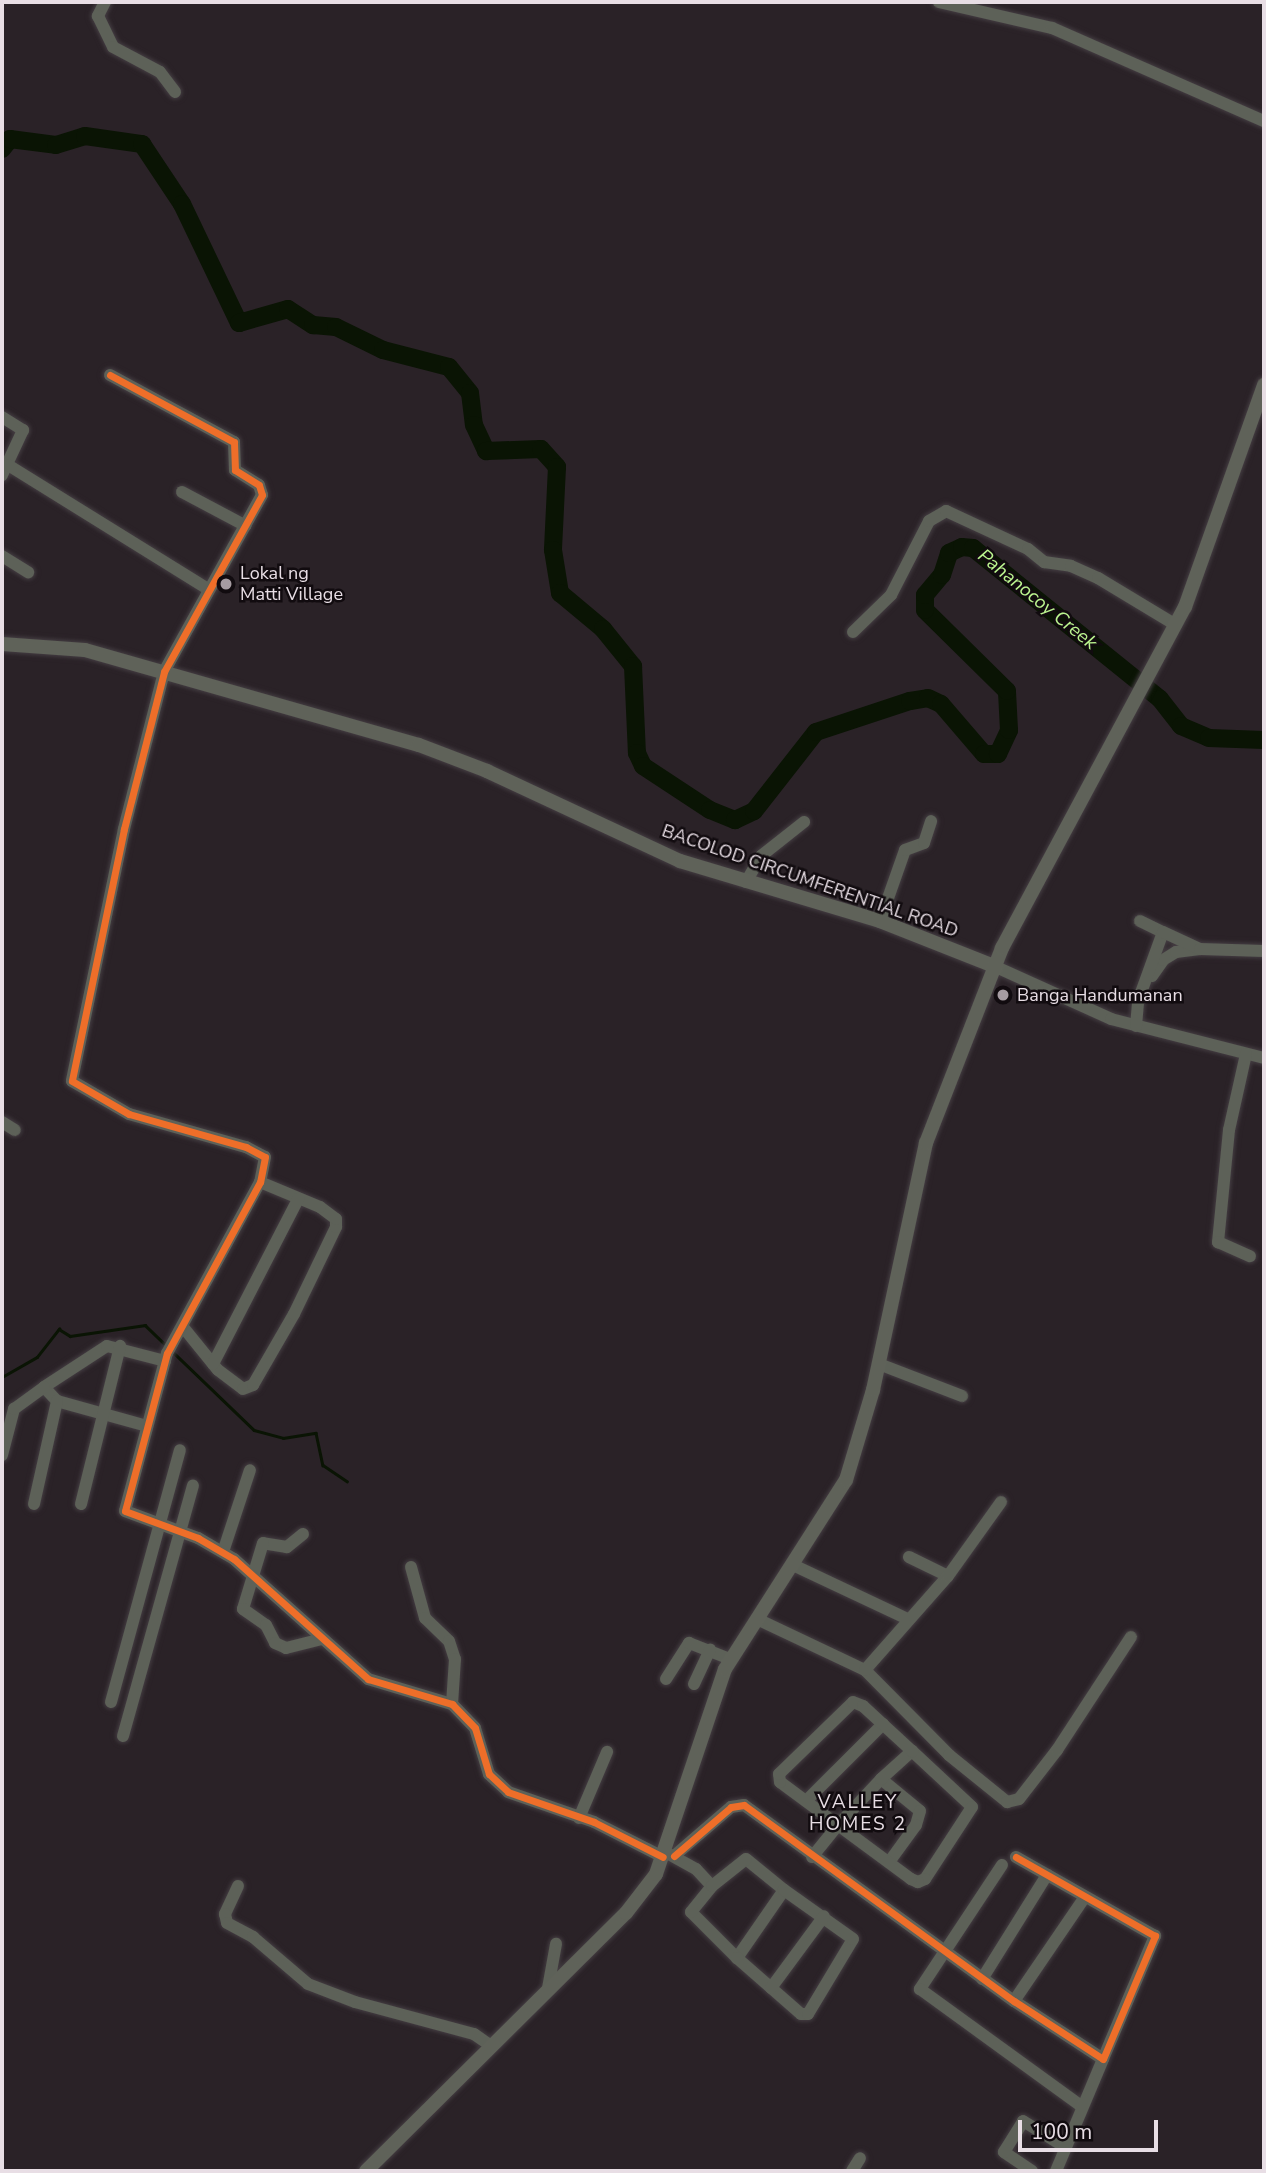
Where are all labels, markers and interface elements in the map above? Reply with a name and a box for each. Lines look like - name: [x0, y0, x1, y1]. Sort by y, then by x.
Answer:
- water label: Pahanocoy Creek: [973, 545, 1101, 655]
- place label: Lokal ng Matti Village: [240, 563, 343, 606]
- marker: Lokal ng Matti Village: [218, 576, 234, 592]
- street label: BACOLOD CIRCUMFERENTIAL ROAD: [659, 820, 961, 942]
- place label: Banga Handumanan: [1017, 984, 1183, 1006]
- marker: Banga Handumanan: [995, 987, 1011, 1003]
- district label: VALLEY HOMES 2: [810, 1792, 906, 1836]
- scale bar: [1021, 2106, 1161, 2150]
- text: 100 m: [1031, 2118, 1092, 2146]

